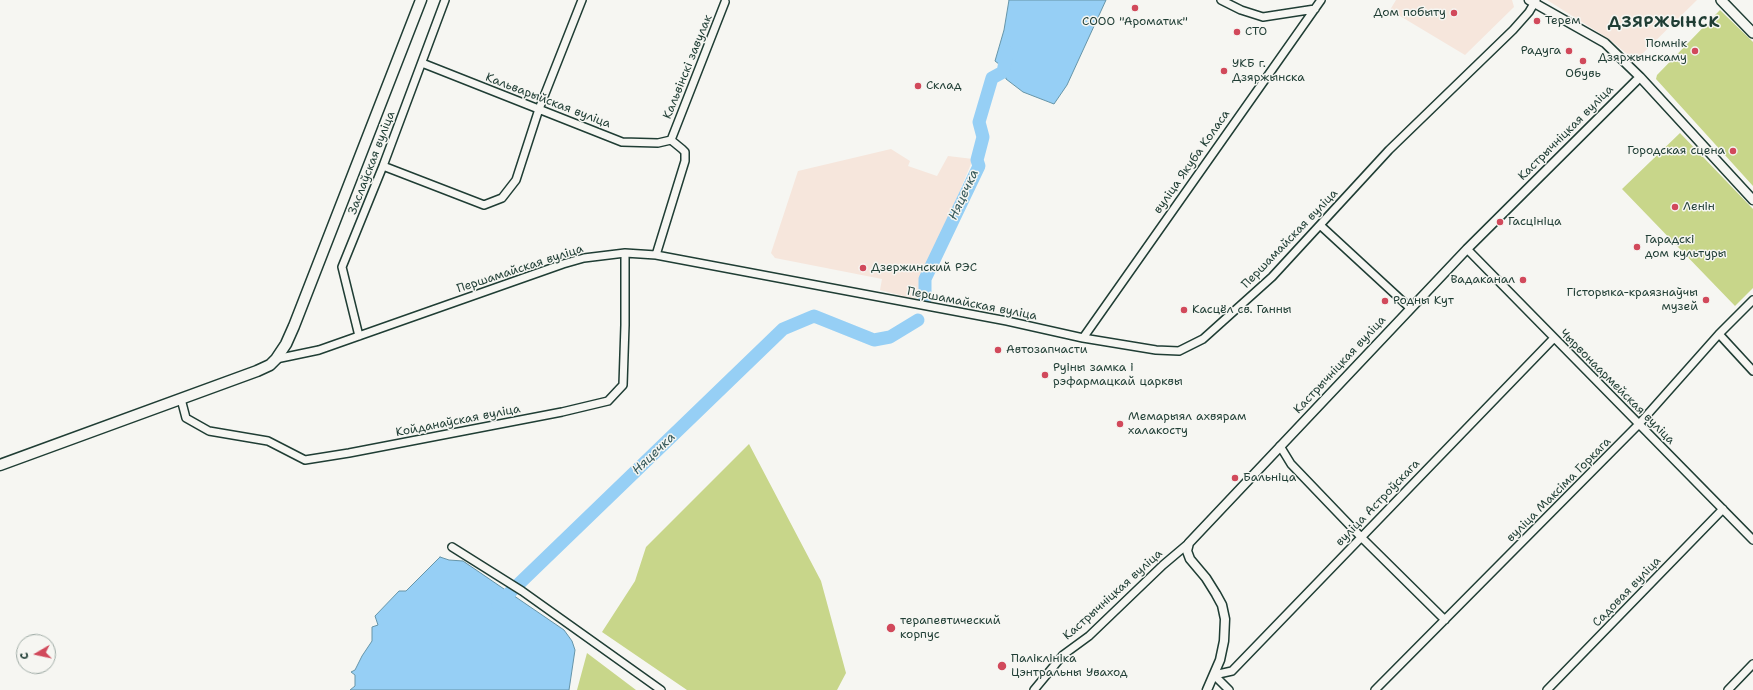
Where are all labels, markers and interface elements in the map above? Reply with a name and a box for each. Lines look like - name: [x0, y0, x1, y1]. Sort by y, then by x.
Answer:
- marker: СООО "Ароматик": [1130, 3, 1140, 13]
- place label: Дом побыту: [1374, 6, 1446, 20]
- marker: Дом побыту: [1449, 8, 1459, 18]
- street label: Кальвінскі завулак: [660, 13, 716, 121]
- district label: ДЗЯРЖЫНСК: [1608, 13, 1720, 33]
- place label: Терем: [1545, 14, 1581, 28]
- place label: СООО "Ароматик": [1082, 15, 1188, 29]
- marker: Терем: [1532, 16, 1542, 26]
- place label: СТО: [1245, 25, 1267, 39]
- marker: СТО: [1232, 27, 1242, 37]
- place label: Помнік Дзяржынскаму: [1598, 37, 1687, 65]
- place label: Радуга: [1521, 44, 1561, 58]
- marker: Радуга: [1564, 46, 1574, 56]
- marker: Помнік Дзяржынскаму: [1690, 46, 1700, 56]
- marker: Обувь: [1578, 56, 1588, 66]
- place label: УКБ г. Дзяржынска: [1232, 57, 1305, 85]
- marker: УКБ г. Дзяржынска: [1219, 66, 1229, 76]
- place label: Обувь: [1565, 67, 1601, 81]
- street label: Кальварыйская вуліца: [483, 70, 613, 132]
- place label: Склад: [926, 79, 962, 93]
- marker: Склад: [913, 81, 923, 91]
- street label: Кастрычніцкая вуліца: [1515, 82, 1617, 184]
- street label: вуліца Якуба Коласа: [1151, 107, 1233, 217]
- street label: Заслаўская вуліца: [346, 109, 398, 217]
- place label: Городская сцена: [1627, 144, 1725, 158]
- marker: Городская сцена: [1728, 146, 1738, 156]
- water label: Няцечка: [946, 167, 982, 223]
- street label: Першамайская вуліца: [1239, 186, 1341, 292]
- place label: Ленін: [1683, 200, 1715, 214]
- marker: Ленін: [1670, 202, 1680, 212]
- place label: Гасцініца: [1508, 215, 1562, 229]
- marker: Гасцініца: [1495, 217, 1505, 227]
- place label: Гарадскі дом культуры: [1645, 233, 1727, 261]
- street label: Першамайская вуліца: [455, 242, 585, 296]
- marker: Гарадскі дом культуры: [1632, 242, 1642, 252]
- place label: Дзержинский РЭС: [871, 261, 977, 275]
- marker: Дзержинский РЭС: [858, 263, 868, 273]
- place label: Вадаканал: [1450, 273, 1515, 287]
- marker: Вадаканал: [1518, 275, 1528, 285]
- street label: Першамайская вуліца: [906, 284, 1038, 324]
- place label: Гісторыка-краязнаўчы музей: [1566, 286, 1698, 314]
- place label: Родны Кут: [1393, 294, 1454, 308]
- marker: Гісторыка-краязнаўчы музей: [1701, 295, 1711, 305]
- marker: Родны Кут: [1380, 296, 1390, 306]
- place label: Касцёл св. Ганны: [1192, 303, 1292, 317]
- marker: Касцёл св. Ганны: [1179, 305, 1189, 315]
- street label: Кастрычніцкая вуліца: [1291, 313, 1389, 417]
- street label: Чырвонаармейская вуліца: [1556, 326, 1678, 448]
- place label: Автозапчасти: [1006, 343, 1087, 357]
- marker: Автозапчасти: [993, 345, 1003, 355]
- place label: Руіны замка і рэфармацкай царквы: [1053, 361, 1183, 389]
- marker: Руіны замка і рэфармацкай царквы: [1040, 370, 1050, 380]
- street label: Койданаўская вуліца: [395, 402, 521, 440]
- place label: Мемарыял ахвярам халакосту: [1128, 410, 1246, 438]
- marker: Мемарыял ахвярам халакосту: [1115, 419, 1125, 429]
- water label: Няцечка: [629, 430, 679, 478]
- street label: вуліца Максіма Горкага: [1504, 435, 1614, 545]
- street label: вуліца Астроўскага: [1333, 457, 1423, 549]
- place label: Бальніца: [1243, 471, 1296, 485]
- marker: Бальніца: [1230, 473, 1240, 483]
- street label: Кастрычніцкая вуліца: [1060, 547, 1166, 643]
- street label: Садовая вуліца: [1590, 554, 1664, 630]
- place label: терапевтический корпус: [900, 614, 1001, 642]
- marker: терапевтический корпус: [885, 622, 897, 634]
- north arrow: [16, 634, 56, 674]
- text: С: [17, 651, 33, 660]
- place label: Паліклініка Цэнтральны Уваход: [1011, 652, 1128, 680]
- marker: Паліклініка Цэнтральны Уваход: [996, 660, 1008, 672]

